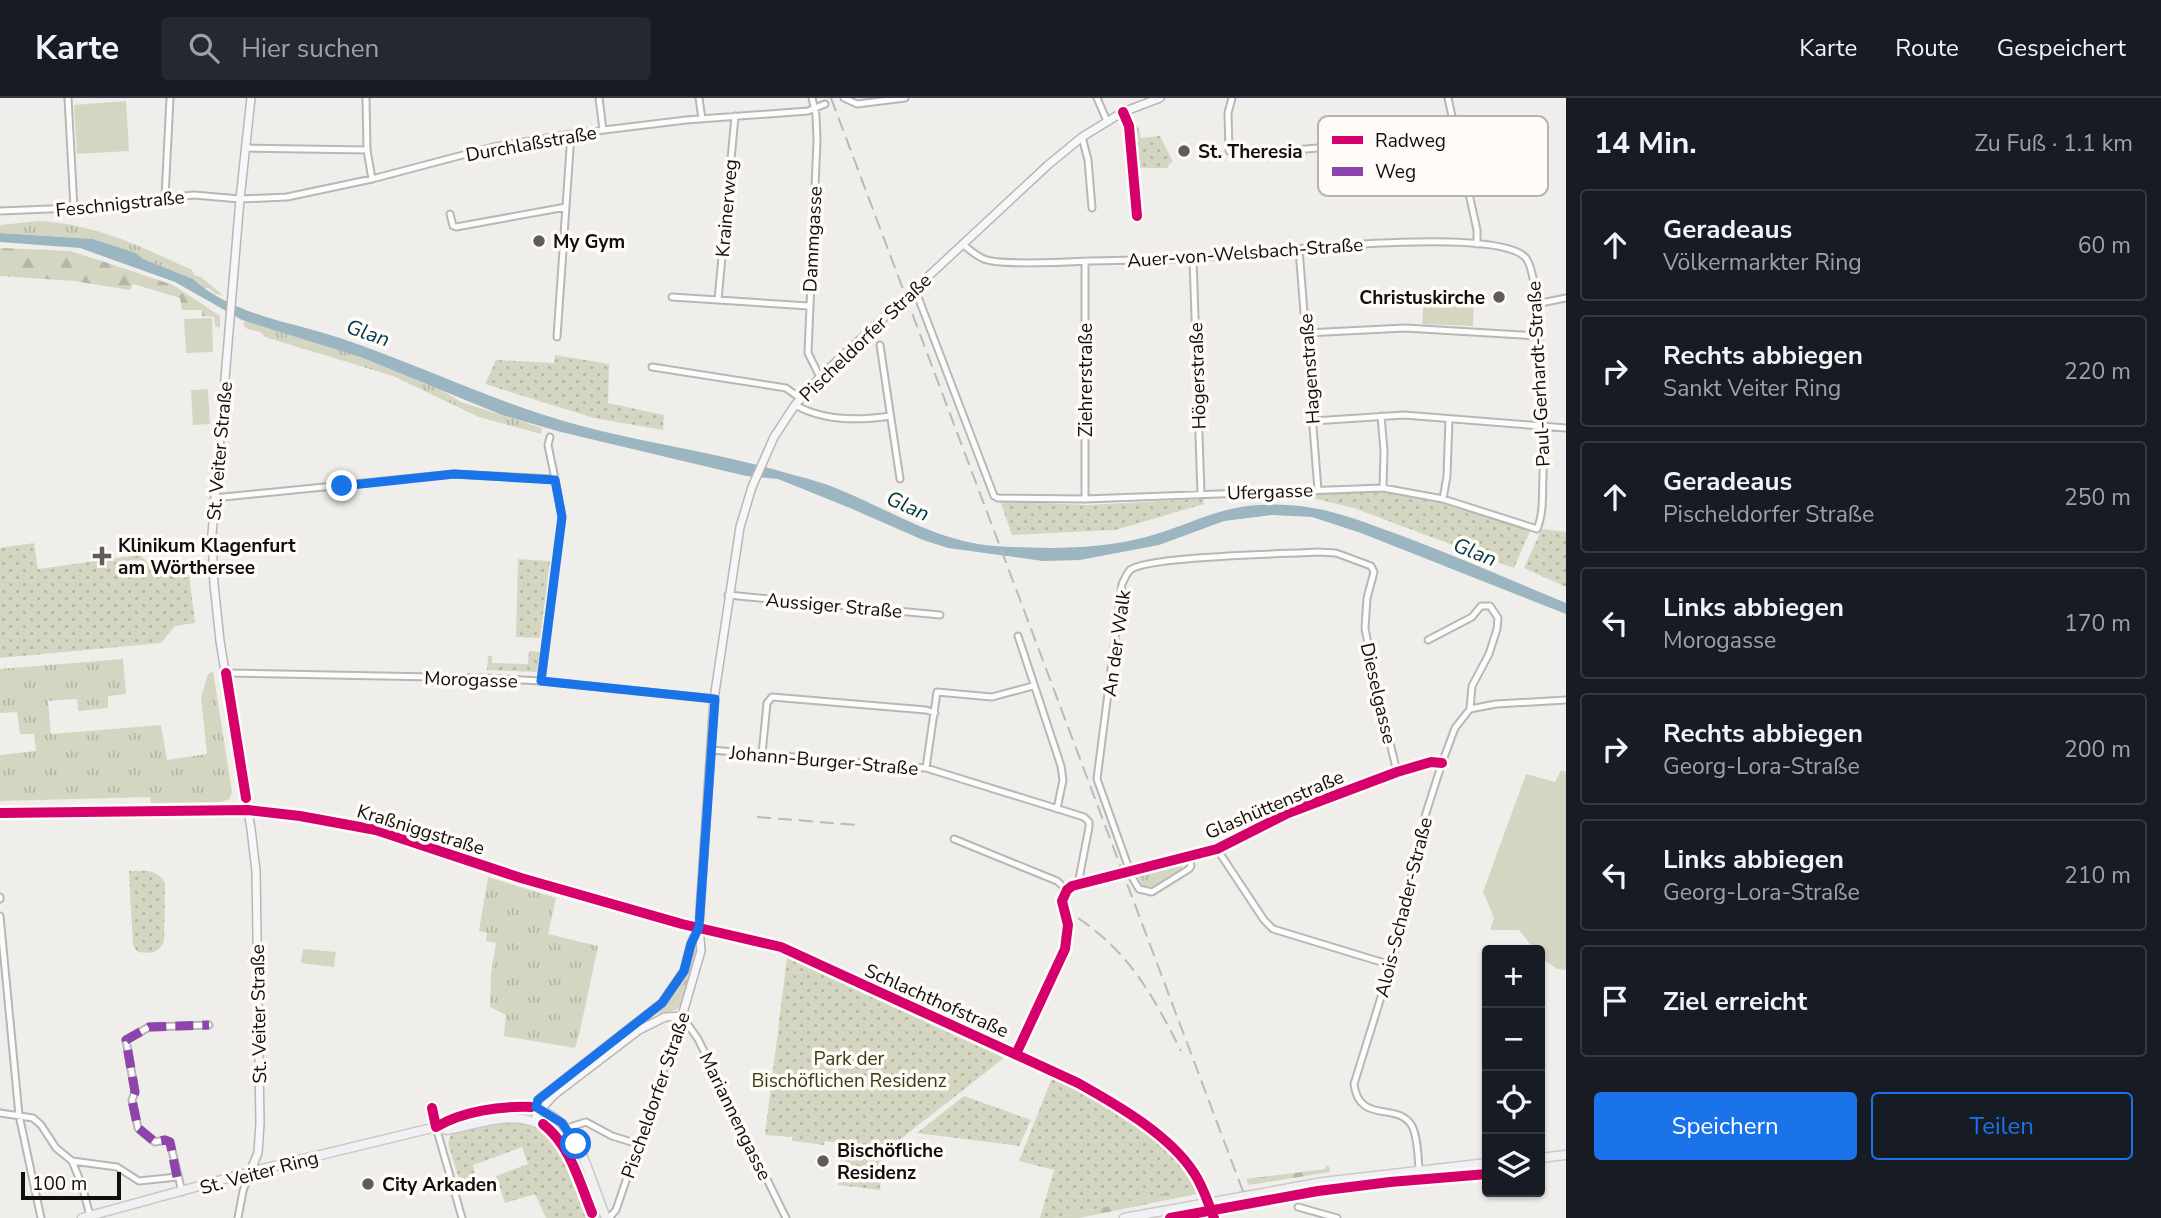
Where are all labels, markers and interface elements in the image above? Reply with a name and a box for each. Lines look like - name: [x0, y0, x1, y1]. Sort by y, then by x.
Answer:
- search box: [161, 17, 651, 80]
- text: Karte: [35, 26, 119, 71]
- icon: search: [185, 29, 223, 67]
- text: Hier suchen: [241, 31, 379, 66]
- text: Karte: [1799, 32, 1857, 64]
- text: Route: [1895, 32, 1959, 64]
- text: Gespeichert: [1997, 32, 2126, 64]
- legend: [1318, 116, 1548, 196]
- street label: Durchlaßstraße: [464, 120, 599, 168]
- text: 14 Min.: [1594, 123, 1697, 164]
- text: Radweg: [1375, 128, 1446, 154]
- text: Zu Fuß · 1.1 km: [1974, 128, 2133, 159]
- place label: St. Theresia: [1198, 139, 1303, 165]
- marker: St. Theresia: [1176, 143, 1192, 159]
- street label: Krainerweg: [710, 158, 744, 258]
- text: Weg: [1375, 159, 1416, 185]
- street label: Feschnigstraße: [54, 184, 186, 224]
- street label: Dammgasse: [797, 185, 829, 293]
- text: Geradeaus: [1663, 212, 1792, 247]
- icon: ahead: [1596, 226, 1634, 264]
- place label: My Gym: [553, 229, 625, 255]
- text: 60 m: [2078, 230, 2131, 261]
- street label: Auer-von-Welsbach-Straße: [1126, 232, 1364, 274]
- marker: My Gym: [531, 233, 547, 249]
- text: Völkermarkter Ring: [1663, 247, 1862, 278]
- street label: Pischeldorfer Straße: [794, 268, 937, 408]
- street label: Paul-Gerhardt-Straße: [1521, 280, 1557, 468]
- place label: Christuskirche: [1359, 285, 1485, 311]
- marker: Christuskirche: [1491, 289, 1507, 305]
- water label: Glan: [342, 313, 394, 353]
- street label: Hagenstraße: [1293, 313, 1327, 425]
- street label: Högerstraße: [1183, 322, 1213, 430]
- street label: Ziehrerstraße: [1073, 323, 1099, 437]
- text: Rechts abbiegen: [1663, 338, 1863, 373]
- icon: right: [1596, 352, 1634, 390]
- text: 220 m: [2064, 356, 2131, 387]
- text: Sankt Veiter Ring: [1663, 373, 1841, 404]
- street label: St. Veiter Straße: [201, 380, 239, 522]
- text: Geradeaus: [1663, 464, 1792, 499]
- route end: [326, 470, 357, 501]
- street label: Ufergasse: [1226, 478, 1314, 506]
- icon: ahead: [1596, 478, 1634, 516]
- text: 250 m: [2064, 482, 2131, 513]
- water label: Glan: [882, 484, 934, 528]
- text: Pischeldorfer Straße: [1663, 499, 1874, 530]
- water label: Glan: [1449, 531, 1501, 573]
- place label: Klinikum Klagenfurt am Wörthersee: [118, 533, 296, 581]
- marker: Klinikum Klagenfurt am Wörthersee: [92, 546, 112, 566]
- street label: Aussiger Straße: [765, 587, 903, 625]
- street label: An der Walk: [1097, 588, 1137, 698]
- text: Links abbiegen: [1663, 590, 1844, 625]
- icon: left: [1596, 604, 1634, 642]
- text: 170 m: [2064, 608, 2131, 639]
- text: Morogasse: [1663, 625, 1776, 656]
- street label: Dieselgasse: [1354, 640, 1402, 746]
- street label: Morogasse: [424, 665, 518, 695]
- text: Rechts abbiegen: [1663, 716, 1863, 751]
- icon: right: [1596, 730, 1634, 768]
- text: 200 m: [2064, 734, 2131, 765]
- street label: Johann-Burger-Straße: [727, 740, 919, 782]
- text: Georg-Lora-Straße: [1663, 751, 1860, 782]
- street label: Glashüttenstraße: [1201, 764, 1348, 846]
- street label: Kraßniggstraße: [354, 798, 488, 862]
- street label: Alois-Schader-Straße: [1369, 815, 1439, 1000]
- text: Links abbiegen: [1663, 842, 1844, 877]
- icon: left: [1596, 856, 1634, 894]
- text: 210 m: [2064, 860, 2131, 891]
- text: Georg-Lora-Straße: [1663, 877, 1860, 908]
- street label: St. Veiter Straße: [245, 944, 273, 1084]
- map controls: [1482, 945, 1545, 1197]
- button: +: [1482, 945, 1545, 1008]
- street label: Schlachthofstraße: [861, 958, 1013, 1044]
- icon: arrive: [1596, 982, 1634, 1020]
- text: Ziel erreicht: [1663, 984, 1807, 1019]
- button: −: [1482, 1008, 1545, 1071]
- street label: Pischeldorfer Straße: [615, 1009, 697, 1182]
- park label: Park der Bischöflichen Residenz: [751, 1046, 947, 1094]
- street label: Mariannengasse: [693, 1048, 777, 1185]
- button: locate: [1482, 1071, 1545, 1134]
- button: Speichern: [1594, 1092, 1857, 1160]
- button: Teilen: [1871, 1092, 2133, 1160]
- route start: [560, 1128, 591, 1159]
- button: layers: [1482, 1134, 1545, 1197]
- place label: Bischöfliche Residenz: [837, 1138, 943, 1186]
- street label: St. Veiter Ring: [197, 1145, 321, 1201]
- marker: Bischöfliche Residenz: [815, 1153, 831, 1169]
- scale bar: [21, 1169, 121, 1201]
- text: 100 m: [32, 1171, 87, 1197]
- place label: City Arkaden: [382, 1172, 497, 1198]
- marker: City Arkaden: [360, 1176, 376, 1192]

